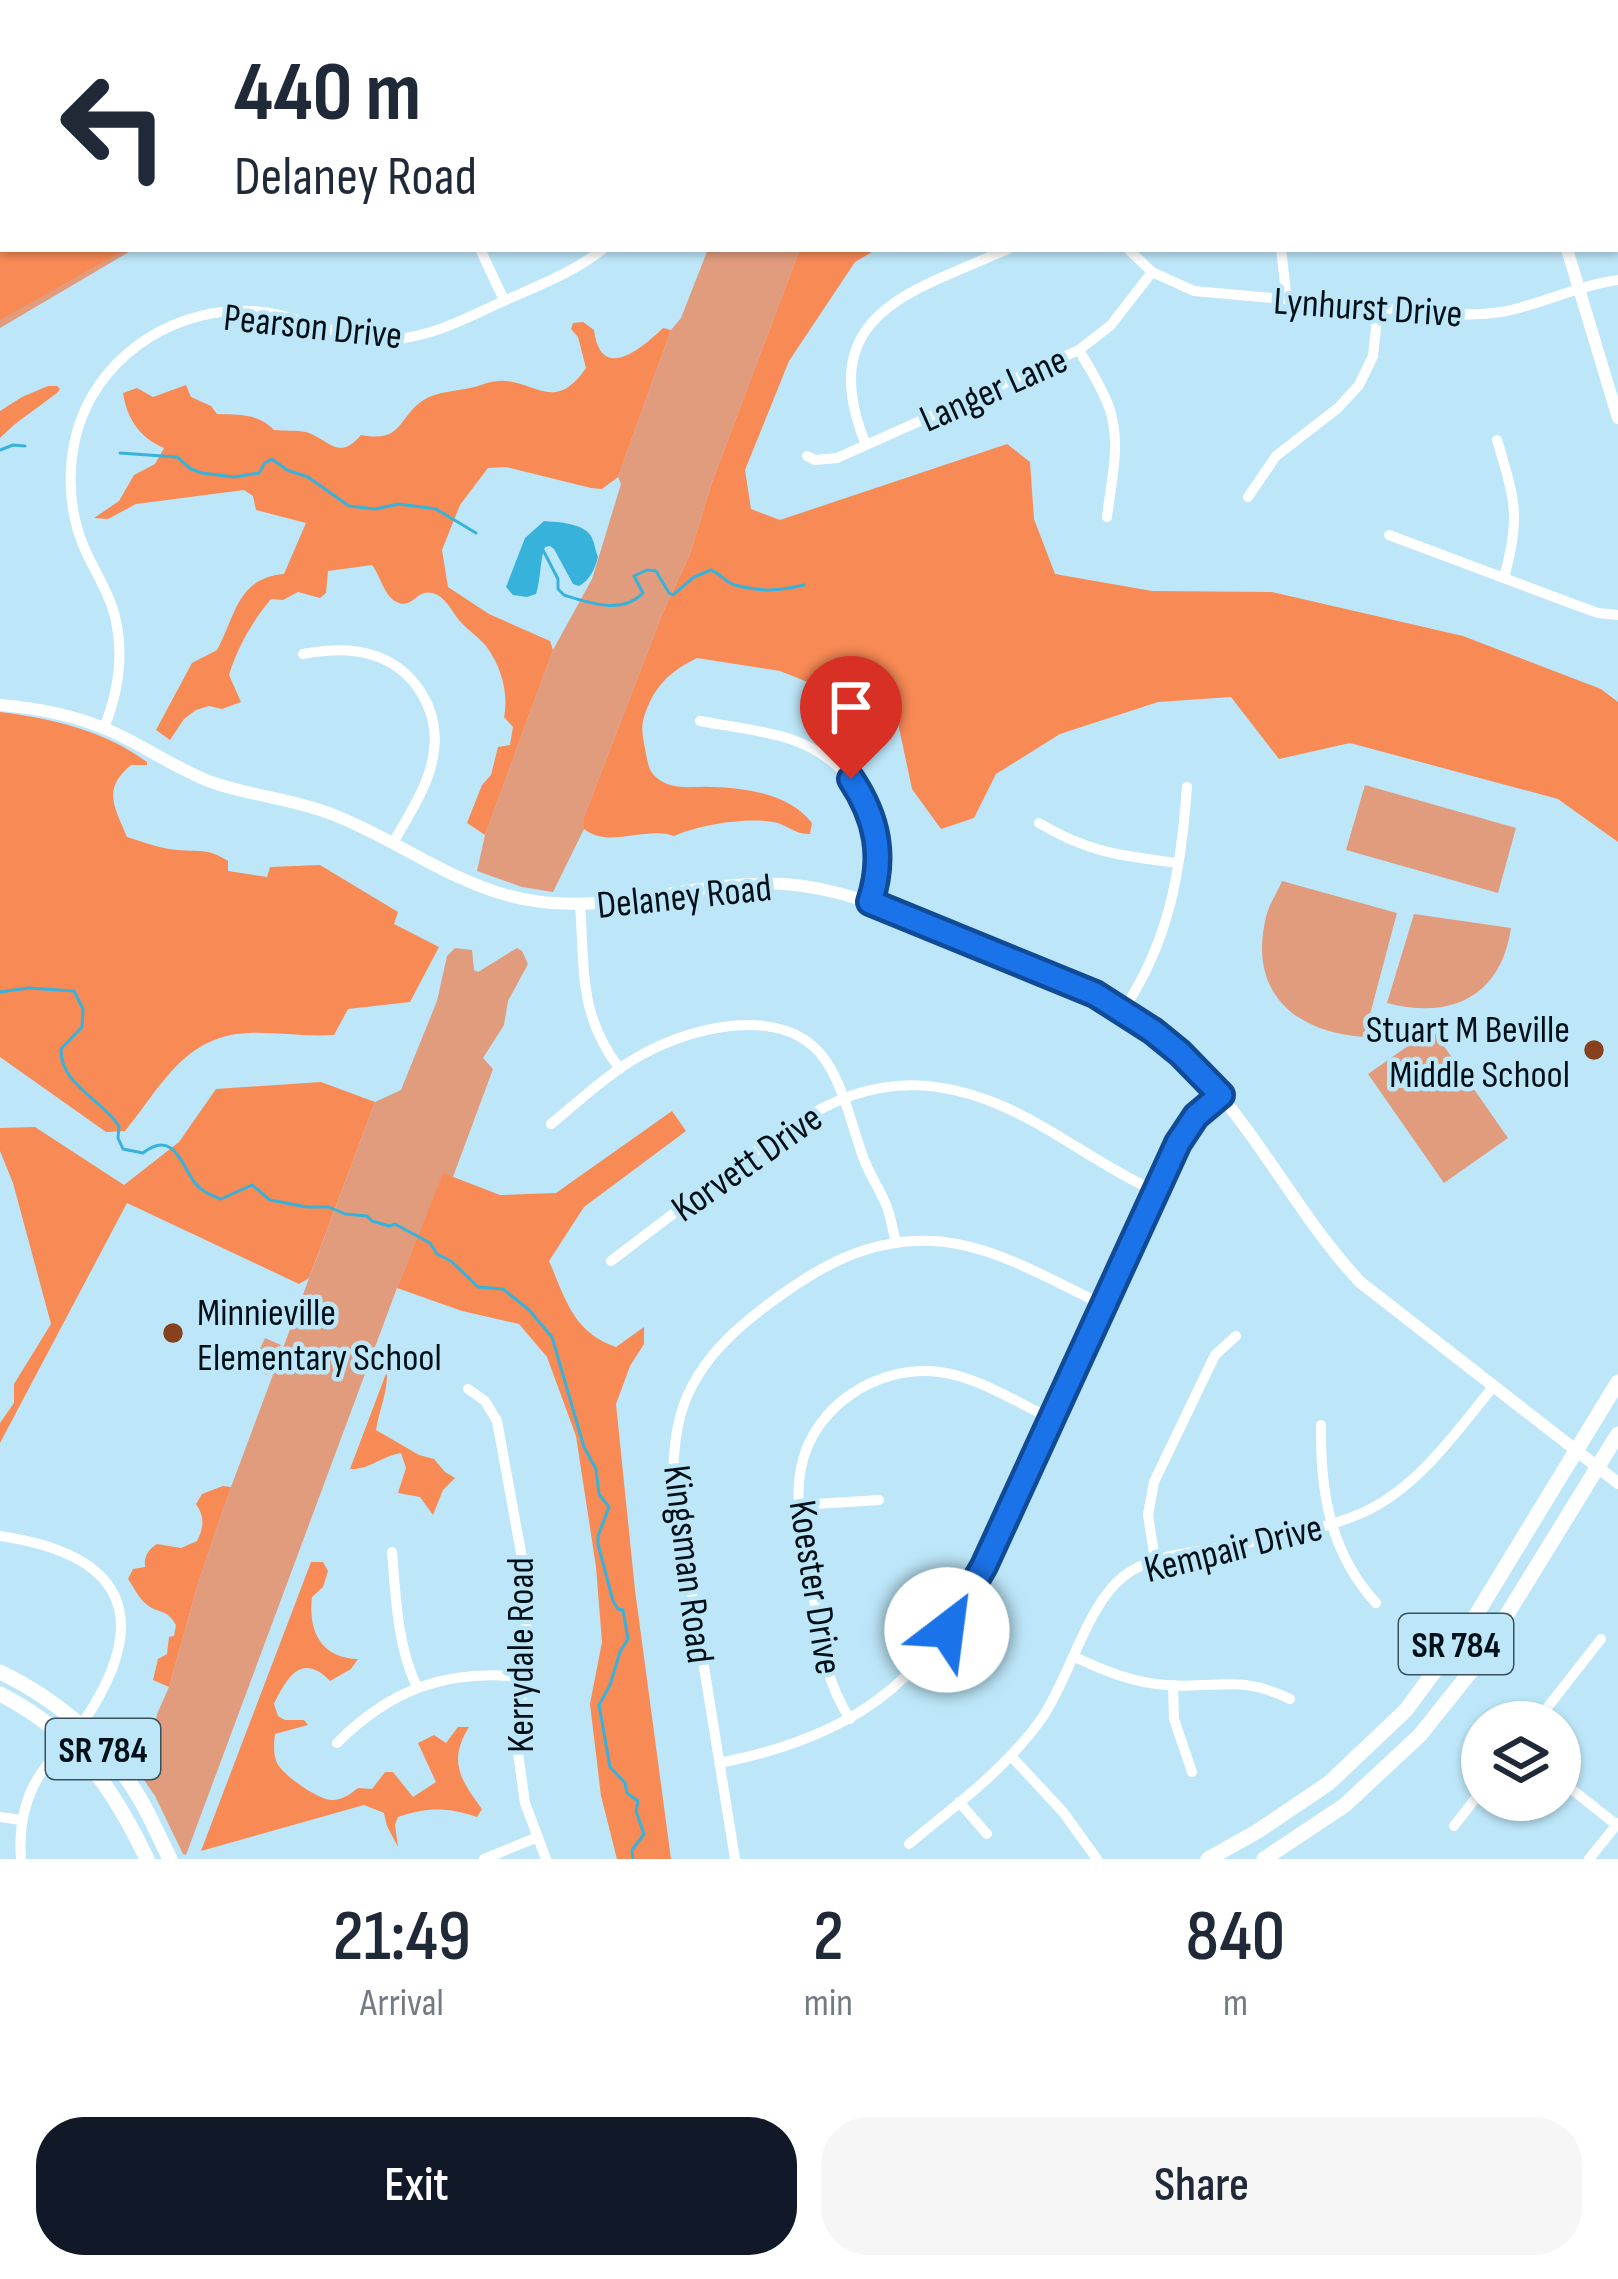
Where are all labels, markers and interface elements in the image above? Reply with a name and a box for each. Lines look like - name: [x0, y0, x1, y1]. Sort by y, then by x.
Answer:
- text: 440 m: [234, 43, 421, 144]
- icon: left: [36, 48, 192, 204]
- text: Delaney Road: [234, 145, 477, 210]
- street label: Lynhurst Drive: [1272, 278, 1464, 339]
- street label: Pearson Drive: [221, 295, 404, 360]
- street label: Langer Lane: [913, 337, 1075, 444]
- pin: [800, 656, 902, 779]
- icon: arrive: [818, 674, 884, 740]
- street label: Delaney Road: [595, 865, 774, 930]
- place label: Stuart M Beville Middle School: [1366, 1007, 1570, 1099]
- marker: Stuart M Beville Middle School: [1581, 1037, 1607, 1063]
- street label: Korvett Drive: [663, 1095, 832, 1233]
- place label: Minnieville Elementary School: [197, 1290, 442, 1382]
- marker: Minnieville Elementary School: [160, 1320, 186, 1346]
- street label: Kingsman Road: [652, 1463, 723, 1666]
- street label: Koester Drive: [778, 1497, 851, 1678]
- street label: Kempair Drive: [1140, 1505, 1327, 1594]
- street label: Kerrydale Road: [498, 1557, 545, 1753]
- position arrow: [884, 1567, 1010, 1693]
- road number: SR 784: [1399, 1614, 1513, 1674]
- map controls: [1461, 1701, 1581, 1821]
- button: layers: [1461, 1701, 1581, 1821]
- road number: SR 784: [46, 1719, 160, 1779]
- text: 21:49: [333, 1894, 471, 1981]
- text: 2: [813, 1894, 844, 1981]
- text: 840: [1186, 1894, 1285, 1981]
- text: Arrival: [360, 1980, 444, 2027]
- text: min: [804, 1980, 853, 2027]
- text: m: [1223, 1980, 1248, 2027]
- button: Exit: [36, 2117, 797, 2255]
- button: Share: [821, 2117, 1582, 2255]

